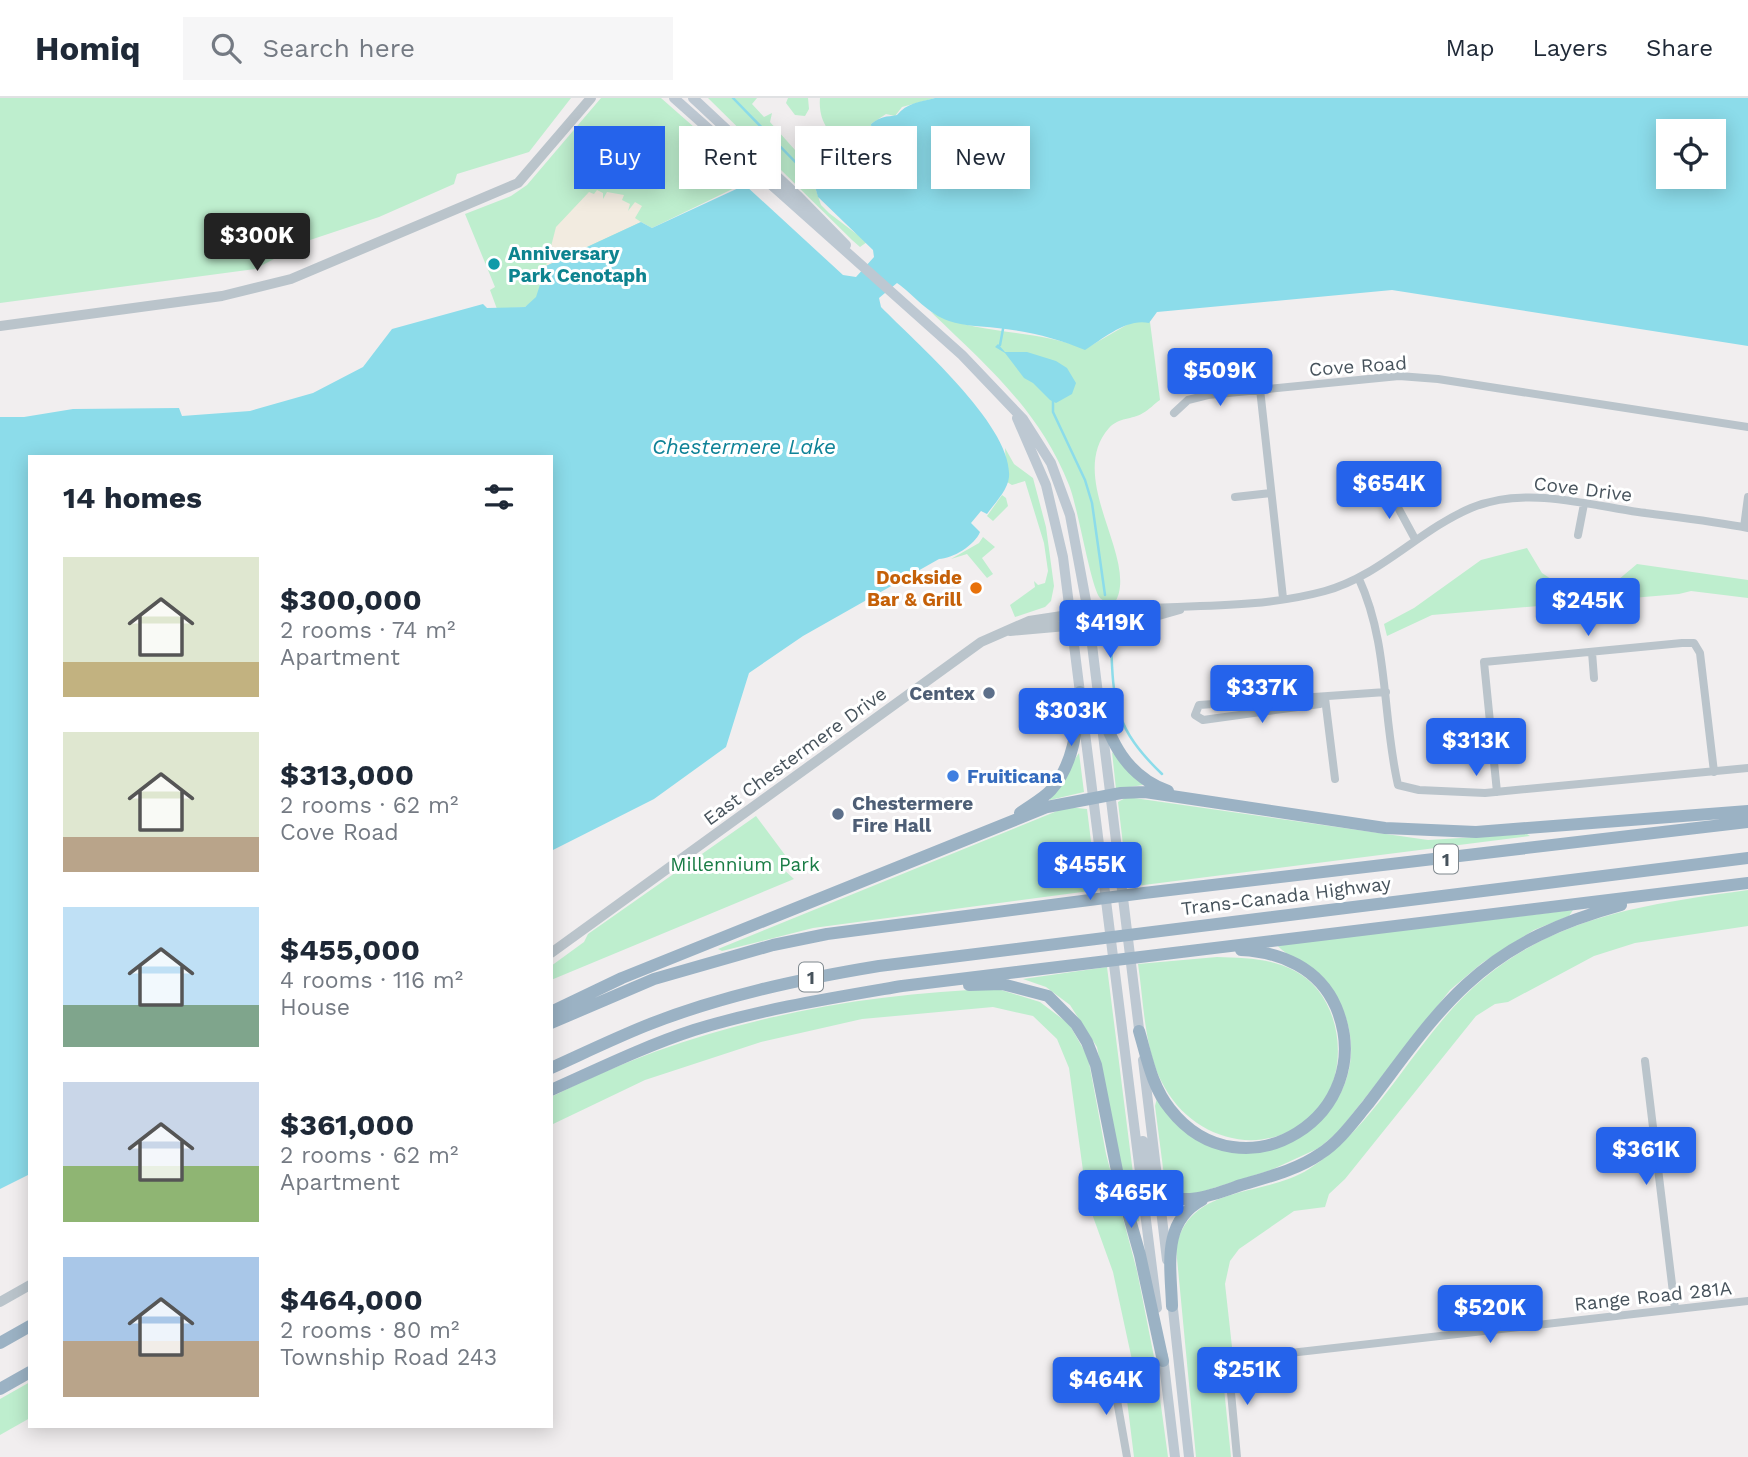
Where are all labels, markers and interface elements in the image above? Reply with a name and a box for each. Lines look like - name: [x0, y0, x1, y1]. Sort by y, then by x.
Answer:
- search box: [183, 17, 673, 80]
- text: Homiq: [35, 29, 141, 68]
- icon: search: [207, 29, 245, 67]
- text: Search here: [263, 33, 415, 63]
- text: Map: [1446, 34, 1494, 62]
- text: Layers: [1532, 34, 1608, 62]
- text: Share: [1646, 34, 1713, 62]
- map controls: [1656, 119, 1726, 189]
- button: locate: [1656, 119, 1726, 189]
- chip: Buy: [574, 126, 665, 189]
- chip: Rent: [679, 126, 781, 189]
- chip: Filters: [795, 126, 917, 189]
- chip: New: [931, 126, 1030, 189]
- pin: $300K: [208, 214, 306, 273]
- text: $300K: [220, 222, 294, 249]
- place label: Anniversary Park Cenotaph: [508, 242, 647, 287]
- marker: Anniversary Park Cenotaph: [486, 256, 502, 272]
- pin: $509K: [1171, 348, 1269, 408]
- street label: Cove Road: [1308, 351, 1408, 381]
- text: $509K: [1183, 357, 1257, 384]
- water label: Chestermere Lake: [652, 434, 836, 459]
- pin: $654K: [1340, 462, 1438, 521]
- text: $654K: [1352, 470, 1426, 497]
- street label: Cove Drive: [1532, 472, 1634, 506]
- icon: filters: [480, 478, 518, 516]
- text: 14 homes: [63, 480, 202, 515]
- place label: Dockside Bar & Grill: [867, 566, 963, 611]
- pin: $245K: [1539, 578, 1637, 638]
- marker: Dockside Bar & Grill: [968, 580, 984, 596]
- text: $300,000: [280, 582, 422, 617]
- icon: home: [119, 585, 203, 669]
- text: $245K: [1552, 587, 1624, 614]
- pin: $419K: [1061, 601, 1159, 660]
- text: $419K: [1075, 609, 1145, 636]
- text: 2 rooms · 74 m²: [280, 617, 455, 644]
- text: Apartment: [280, 644, 400, 671]
- pin: $337K: [1213, 666, 1311, 725]
- text: $337K: [1226, 674, 1298, 701]
- street label: East Chestermere Drive: [699, 682, 891, 830]
- place label: Centex: [909, 682, 976, 705]
- marker: Centex: [981, 685, 997, 701]
- pin: $303K: [1022, 688, 1120, 748]
- text: $303K: [1035, 697, 1107, 724]
- pin: $313K: [1427, 718, 1525, 778]
- text: $313K: [1442, 727, 1510, 754]
- text: $313,000: [280, 757, 414, 792]
- icon: home: [119, 760, 203, 844]
- place label: Fruiticana: [967, 765, 1062, 788]
- marker: Fruiticana: [945, 768, 961, 784]
- text: 2 rooms · 62 m²: [280, 792, 458, 819]
- place label: Chestermere Fire Hall: [852, 792, 973, 837]
- marker: Chestermere Fire Hall: [830, 806, 846, 822]
- text: Cove Road: [280, 819, 399, 846]
- pin: $455K: [1041, 842, 1139, 902]
- road number: 1: [1434, 844, 1458, 874]
- text: $455K: [1054, 851, 1126, 878]
- park label: Millennium Park: [670, 853, 820, 876]
- street label: Trans-Canada Highway: [1180, 872, 1392, 920]
- text: $455,000: [280, 932, 420, 967]
- icon: home: [119, 935, 203, 1019]
- road number: 1: [799, 962, 823, 992]
- text: 4 rooms · 116 m²: [280, 967, 463, 994]
- text: House: [280, 994, 350, 1021]
- text: $361,000: [280, 1107, 414, 1142]
- icon: home: [119, 1110, 203, 1194]
- pin: $361K: [1597, 1128, 1695, 1187]
- text: $361K: [1612, 1136, 1680, 1163]
- text: 2 rooms · 62 m²: [280, 1142, 458, 1169]
- text: Apartment: [280, 1169, 400, 1196]
- pin: $465K: [1082, 1170, 1180, 1230]
- text: $465K: [1094, 1179, 1168, 1206]
- street label: Range Road 281A: [1573, 1276, 1733, 1316]
- text: $464,000: [280, 1282, 423, 1317]
- icon: home: [119, 1285, 203, 1369]
- pin: $520K: [1441, 1286, 1539, 1345]
- text: $520K: [1454, 1294, 1526, 1321]
- text: 2 rooms · 80 m²: [280, 1317, 459, 1344]
- text: Township Road 243: [280, 1344, 497, 1371]
- pin: $251K: [1198, 1348, 1296, 1407]
- text: $251K: [1213, 1356, 1281, 1383]
- pin: $464K: [1057, 1358, 1155, 1417]
- text: $464K: [1069, 1366, 1143, 1393]

